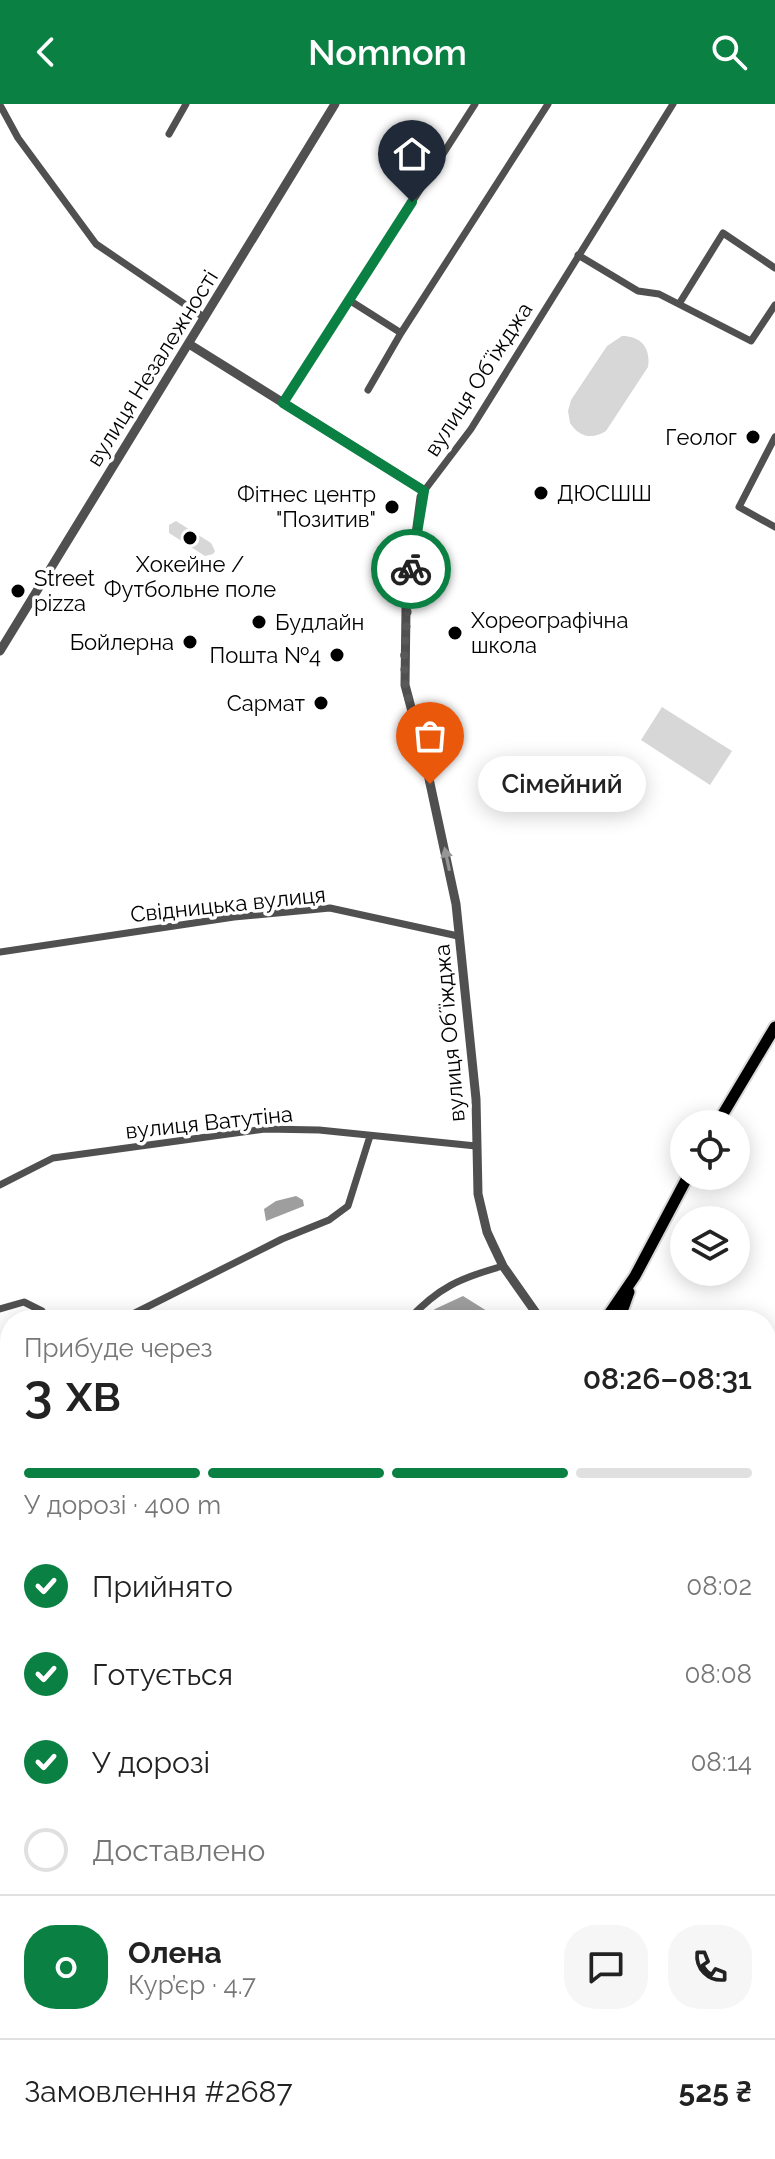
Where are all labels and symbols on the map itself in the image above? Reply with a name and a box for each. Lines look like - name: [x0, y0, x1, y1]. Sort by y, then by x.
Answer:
- pin: [378, 120, 446, 202]
- street label: вулиця Незалежності: [81, 265, 223, 471]
- street label: вулиця Обʼїжджа: [419, 297, 537, 461]
- place label: Геолог: [665, 424, 737, 450]
- marker: Геолог: [744, 428, 762, 446]
- place label: ДЮСШШ: [557, 480, 652, 506]
- place label: Фітнес центр "Позитив": [237, 481, 376, 532]
- marker: ДЮСШШ: [532, 484, 550, 502]
- marker: Фітнес центр "Позитив": [383, 498, 401, 516]
- marker: Хокейне / Футбольне поле: [181, 529, 199, 547]
- courier: [371, 529, 451, 609]
- place label: Хокейне / Футбольне поле: [104, 551, 276, 602]
- place label: Street pizza: [34, 565, 96, 616]
- marker: Street pizza: [9, 582, 27, 600]
- place label: Хореографічна школа: [471, 607, 628, 658]
- place label: Будлайн: [275, 609, 364, 635]
- marker: Будлайн: [250, 613, 268, 631]
- marker: Хореографічна школа: [446, 624, 464, 642]
- place label: Бойлерна: [70, 629, 174, 655]
- marker: Бойлерна: [181, 633, 199, 651]
- place label: Пошта №4: [210, 642, 321, 668]
- marker: Пошта №4: [328, 646, 346, 664]
- place label: Сармат: [227, 690, 306, 716]
- marker: Сармат: [312, 694, 330, 712]
- pin: [396, 702, 464, 784]
- callout: Сімейний: [478, 756, 646, 812]
- one-way arrow: [440, 847, 453, 872]
- street label: Свідницька вулиця: [129, 881, 327, 927]
- street label: вулиця Обʼїжджа: [428, 943, 470, 1123]
- street label: вулиця Ватутіна: [124, 1100, 294, 1144]

